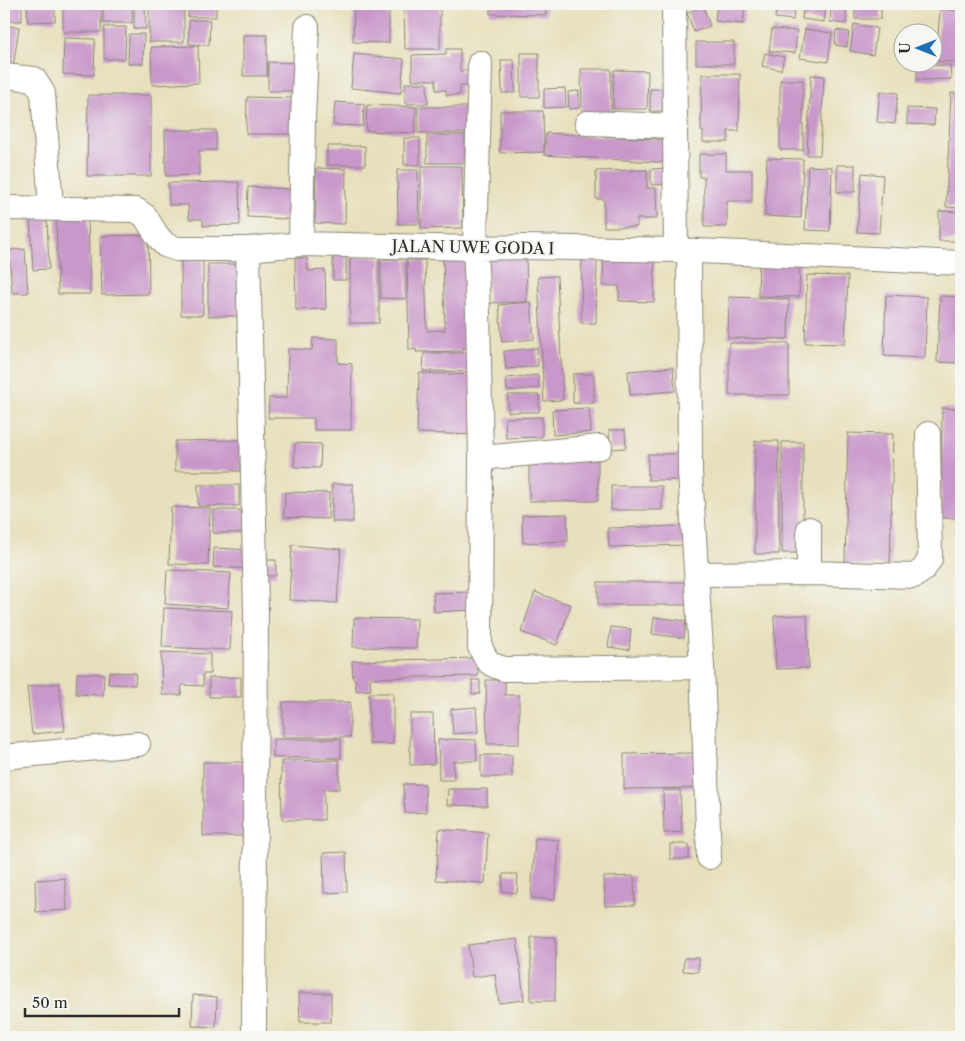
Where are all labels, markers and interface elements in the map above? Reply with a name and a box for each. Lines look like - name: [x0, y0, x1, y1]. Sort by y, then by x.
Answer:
- north arrow: [892, 22, 942, 72]
- text: U: [896, 42, 914, 54]
- street label: JALAN UWE GODA I: [389, 236, 554, 258]
- scale bar: [25, 986, 179, 1018]
- text: 50 m: [32, 993, 68, 1012]

